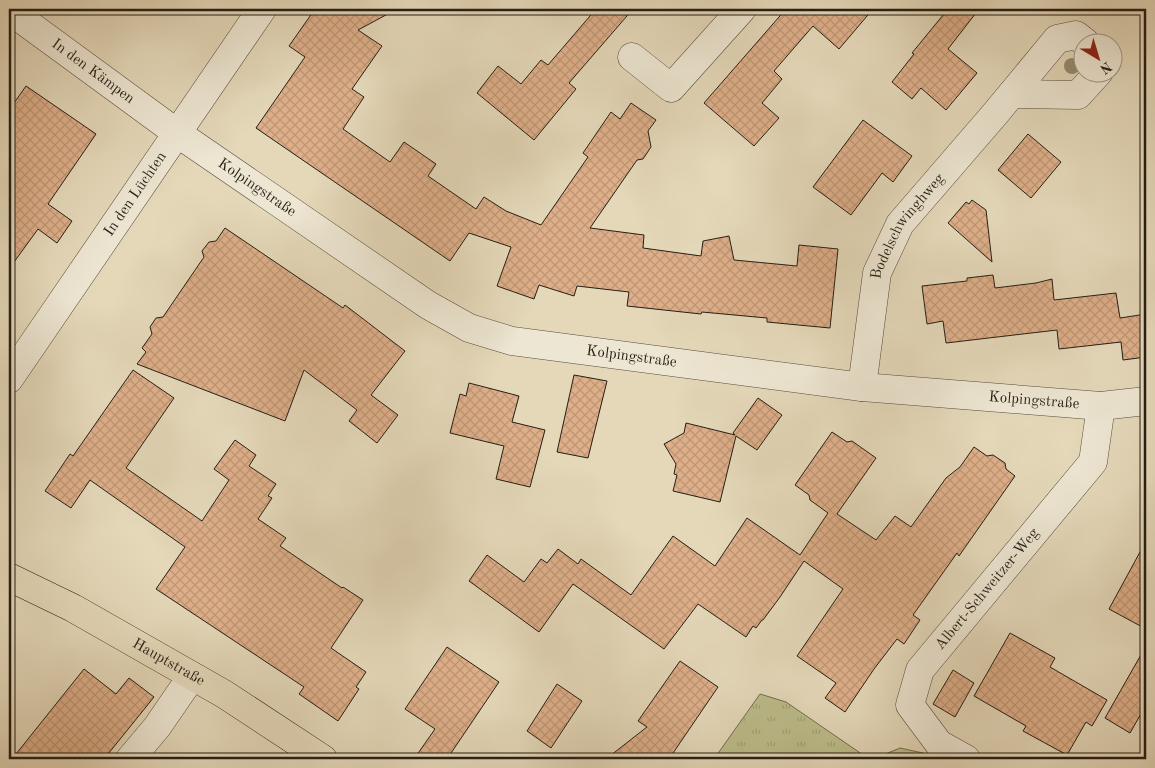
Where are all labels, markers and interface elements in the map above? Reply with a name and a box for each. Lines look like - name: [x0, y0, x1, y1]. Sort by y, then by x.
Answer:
- north arrow: [1072, 32, 1122, 82]
- street label: In den Kämpen: [49, 36, 137, 107]
- text: N: [1097, 59, 1114, 76]
- street label: In den Lüchten: [101, 149, 169, 239]
- street label: Kolpingstraße: [215, 156, 299, 220]
- street label: Bodelschwinghweg: [869, 171, 947, 280]
- street label: Kolpingstraße: [585, 343, 678, 370]
- street label: Kolpingstraße: [988, 390, 1080, 412]
- street label: Albert-Schweitzer-Weg: [932, 526, 1042, 653]
- street label: Hauptstraße: [130, 636, 207, 689]

